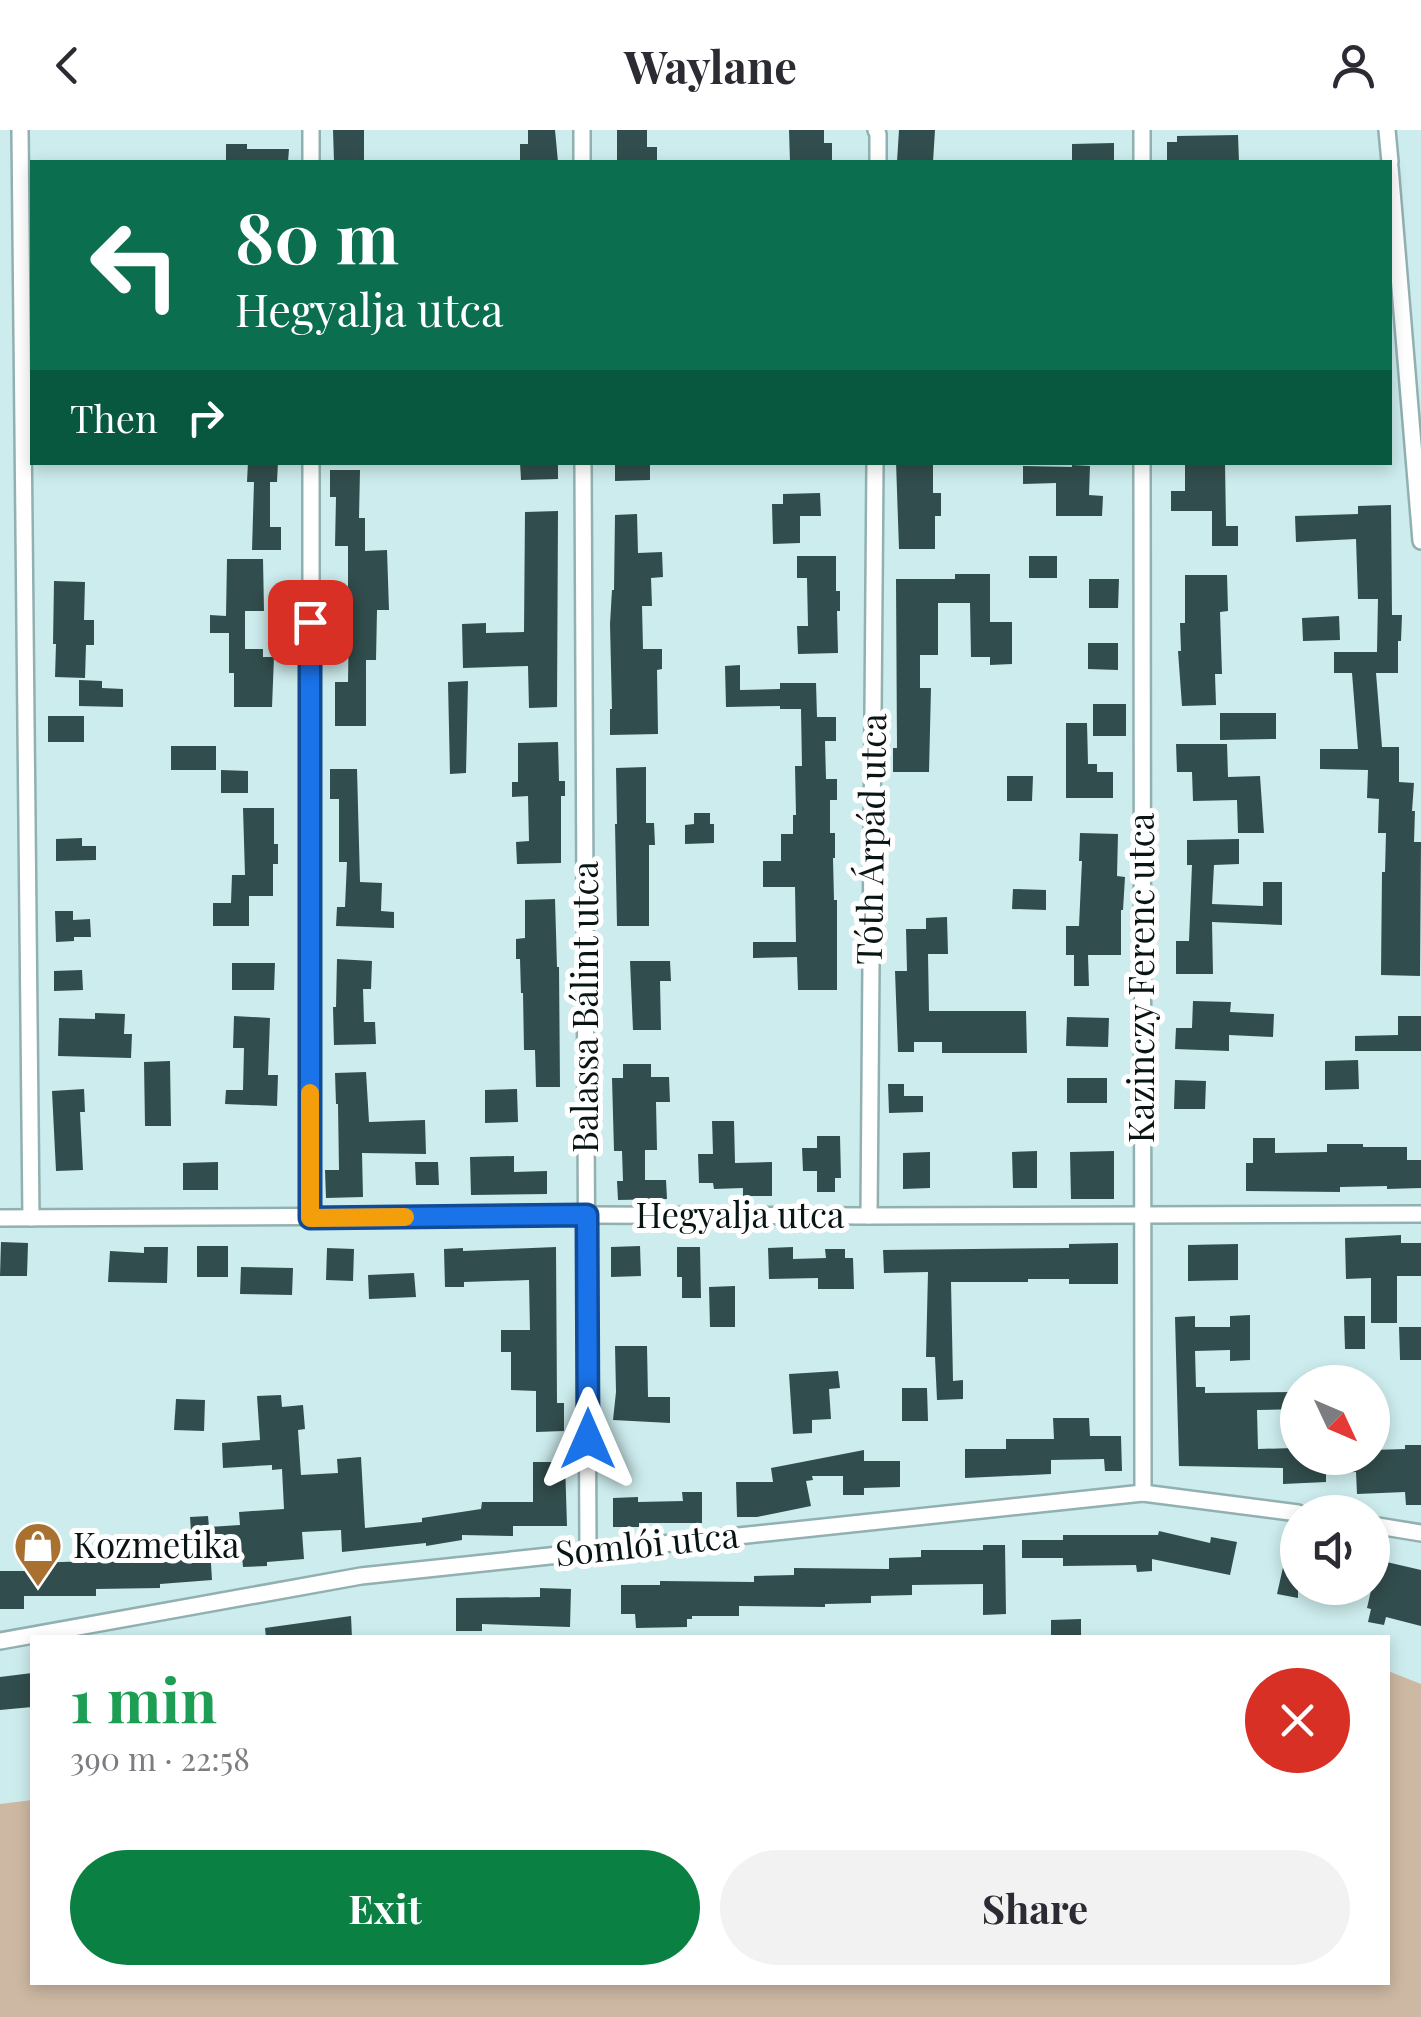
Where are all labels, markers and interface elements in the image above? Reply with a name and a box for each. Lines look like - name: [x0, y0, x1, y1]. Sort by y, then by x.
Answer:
- text: Waylane: [624, 35, 797, 95]
- icon: back: [40, 38, 95, 93]
- icon: person: [1326, 38, 1381, 93]
- text: 80 m: [235, 188, 399, 282]
- icon: left: [70, 200, 200, 330]
- text: Hegyalja utca: [235, 278, 503, 338]
- icon: right: [178, 390, 233, 445]
- text: Then: [70, 392, 158, 443]
- pin: [268, 580, 353, 665]
- icon: arrive: [283, 595, 338, 650]
- street label: Tóth Árpád utca: [844, 712, 895, 965]
- street label: Kazinczy Ferenc utca: [1116, 812, 1163, 1143]
- street label: Balassa Bálint utca: [560, 861, 607, 1153]
- street label: Hegyalja utca: [636, 1190, 845, 1237]
- north arrow: [1280, 1365, 1390, 1475]
- map controls: [1280, 1365, 1390, 1605]
- position arrow: [536, 1387, 640, 1491]
- button: sound: [1280, 1495, 1390, 1605]
- street label: Somlói utca: [553, 1509, 741, 1576]
- shop icon: Kozmetika: [12, 1520, 64, 1588]
- place label: Kozmetika: [73, 1520, 240, 1567]
- text: 1 min: [70, 1658, 217, 1738]
- button: close: [1245, 1668, 1350, 1773]
- text: 390 m · 22:58: [70, 1736, 250, 1779]
- button: Exit: [70, 1850, 700, 1965]
- button: Share: [720, 1850, 1350, 1965]

